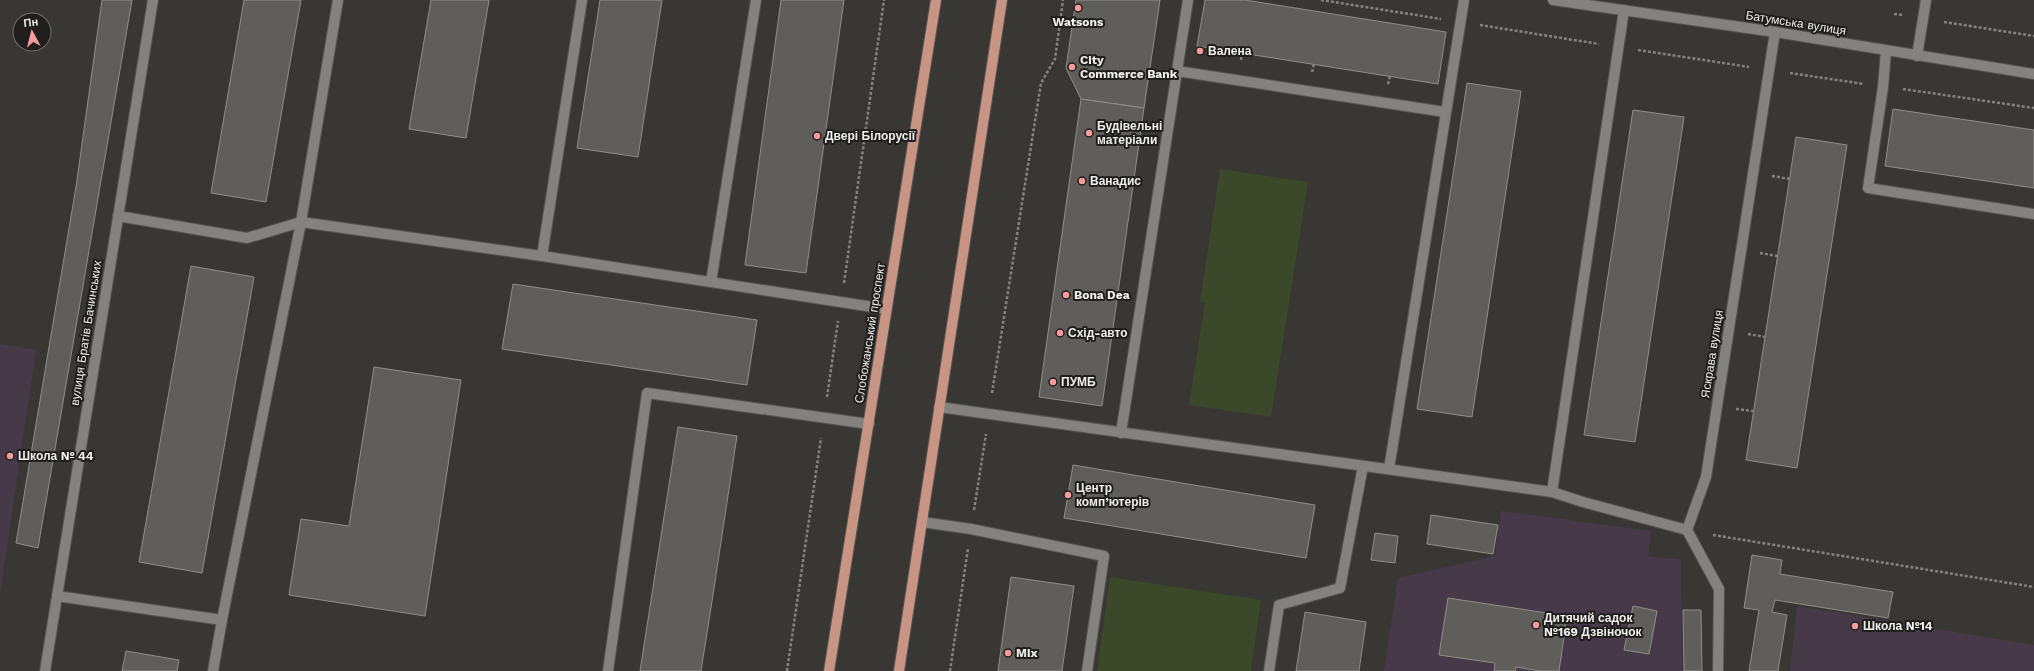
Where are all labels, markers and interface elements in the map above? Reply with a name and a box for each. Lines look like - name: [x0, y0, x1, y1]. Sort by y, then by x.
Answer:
- marker: Watsons: [1073, 3, 1083, 13]
- street label: Батумська вулиця: [1745, 8, 1847, 38]
- north arrow: [12, 12, 52, 52]
- text: Пн: [23, 15, 39, 30]
- place label: Watsons: [1053, 15, 1104, 29]
- place label: Валена: [1208, 44, 1252, 58]
- marker: Валена: [1195, 46, 1205, 56]
- place label: City Commerce Bank: [1080, 53, 1178, 81]
- marker: City Commerce Bank: [1067, 62, 1077, 72]
- place label: Будівельні матеріали: [1097, 119, 1162, 147]
- marker: Будівельні матеріали: [1084, 128, 1094, 138]
- place label: Двері Білорусії: [825, 129, 916, 143]
- marker: Двері Білорусії: [812, 131, 822, 141]
- place label: Ванадис: [1090, 174, 1141, 188]
- marker: Ванадис: [1077, 176, 1087, 186]
- street label: вулиця Братів Бачинських: [68, 259, 104, 407]
- street label: Слобожанський проспект: [852, 261, 888, 404]
- place label: Bona Dea: [1074, 288, 1130, 302]
- marker: Bona Dea: [1061, 290, 1071, 300]
- street label: Яскрава вулиця: [1698, 309, 1726, 399]
- place label: Схід-авто: [1068, 326, 1128, 340]
- marker: Схід-авто: [1055, 328, 1065, 338]
- place label: ПУМБ: [1061, 375, 1096, 389]
- marker: ПУМБ: [1048, 377, 1058, 387]
- place label: Школа № 44: [18, 449, 94, 463]
- marker: Школа № 44: [5, 451, 15, 461]
- place label: Центр комп’ютерів: [1076, 481, 1149, 509]
- marker: Центр комп’ютерів: [1063, 490, 1073, 500]
- place label: Дитячий садок №169 Дзвіночок: [1544, 611, 1642, 639]
- place label: Школа №14: [1863, 619, 1933, 633]
- marker: Дитячий садок №169 Дзвіночок: [1531, 620, 1541, 630]
- marker: Школа №14: [1850, 621, 1860, 631]
- place label: Mix: [1016, 646, 1037, 660]
- marker: Mix: [1003, 648, 1013, 658]

